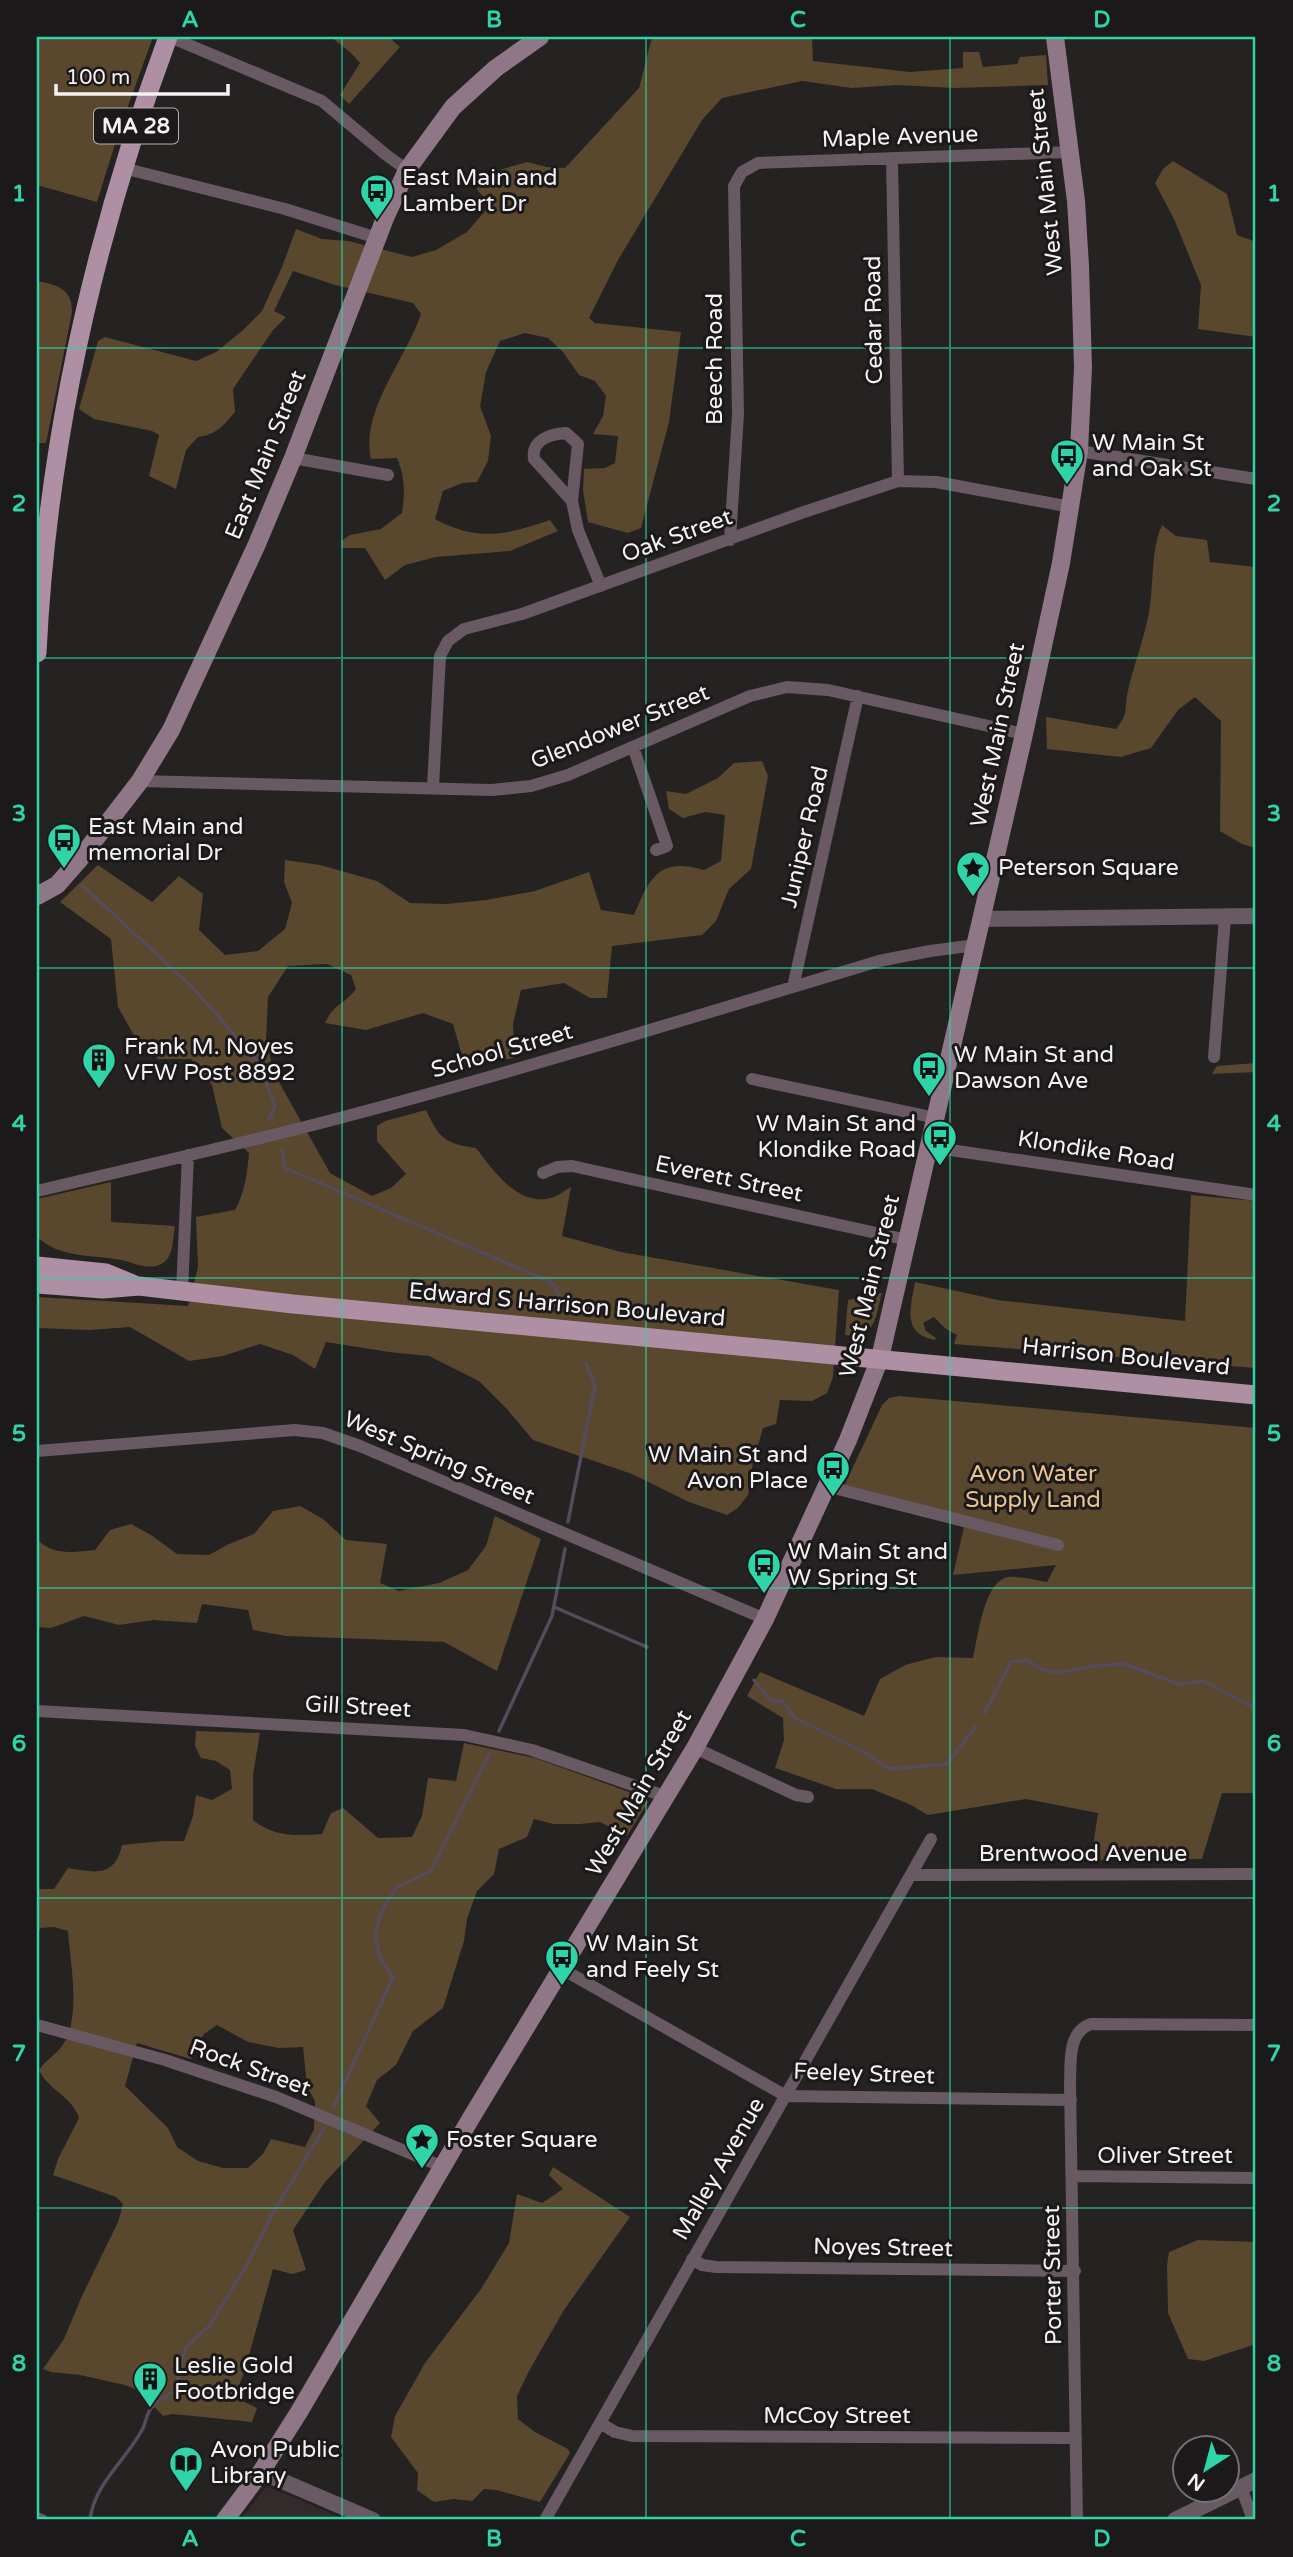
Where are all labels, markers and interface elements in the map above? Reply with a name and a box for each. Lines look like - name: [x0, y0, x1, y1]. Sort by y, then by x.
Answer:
- text: A: [181, 6, 199, 34]
- text: B: [486, 6, 502, 34]
- text: C: [790, 6, 806, 34]
- text: D: [1093, 6, 1111, 34]
- scale bar: [56, 52, 228, 96]
- text: 100 m: [66, 65, 130, 90]
- street label: West Main Street: [1022, 87, 1070, 277]
- road number: MA 28: [94, 108, 178, 144]
- street label: Maple Avenue: [821, 120, 979, 154]
- place label: East Main and Lambert Dr: [402, 164, 557, 218]
- bus stop icon: East Main and Lambert Dr: [358, 172, 396, 221]
- text: 1: [12, 180, 26, 208]
- text: 1: [1267, 180, 1281, 208]
- street label: Cedar Road: [859, 255, 889, 385]
- street label: Beech Road: [701, 293, 729, 425]
- street label: East Main Street: [219, 366, 313, 544]
- place label: W Main St and Oak St: [1092, 429, 1212, 483]
- bus stop icon: W Main St and Oak St: [1048, 437, 1086, 486]
- text: 2: [12, 490, 26, 518]
- text: 2: [1267, 490, 1281, 518]
- street label: Oak Street: [618, 503, 736, 569]
- street label: West Main Street: [965, 640, 1031, 830]
- street label: Glendower Street: [527, 678, 714, 776]
- street label: Juniper Road: [775, 763, 835, 911]
- text: 3: [12, 800, 26, 828]
- text: 3: [1267, 800, 1281, 828]
- place label: East Main and memorial Dr: [88, 813, 243, 867]
- bus stop icon: East Main and memorial Dr: [45, 821, 83, 870]
- place icon: Peterson Square: [954, 849, 992, 898]
- place label: Peterson Square: [998, 854, 1179, 882]
- street label: School Street: [428, 1017, 576, 1085]
- place label: Frank M. Noyes VFW Post 8892: [124, 1033, 296, 1087]
- building icon: Frank M. Noyes VFW Post 8892: [80, 1041, 118, 1090]
- place label: W Main St and Dawson Ave: [954, 1041, 1114, 1095]
- bus stop icon: W Main St and Dawson Ave: [910, 1049, 948, 1098]
- text: 4: [12, 1110, 27, 1138]
- place label: W Main St and Klondike Road: [756, 1110, 916, 1164]
- text: 4: [1267, 1110, 1282, 1138]
- bus stop icon: W Main St and Klondike Road: [921, 1118, 959, 1167]
- street label: Klondike Road: [1016, 1125, 1176, 1177]
- street label: Everett Street: [653, 1150, 806, 1208]
- street label: West Main Street: [834, 1191, 906, 1380]
- street label: Edward S Harrison Boulevard: [407, 1277, 727, 1333]
- street label: Harrison Boulevard: [1021, 1332, 1231, 1382]
- street label: West Spring Street: [340, 1405, 539, 1511]
- text: 5: [12, 1420, 26, 1448]
- text: 5: [1267, 1420, 1281, 1448]
- place label: W Main St and Avon Place: [648, 1441, 808, 1495]
- bus stop icon: W Main St and Avon Place: [814, 1449, 852, 1498]
- park label: Avon Water Supply Land: [965, 1460, 1101, 1514]
- place label: W Main St and W Spring St: [788, 1538, 948, 1592]
- bus stop icon: W Main St and W Spring St: [745, 1546, 783, 1595]
- street label: Gill Street: [304, 1690, 412, 1724]
- street label: West Main Street: [580, 1705, 698, 1881]
- text: 6: [12, 1730, 26, 1758]
- text: 6: [1267, 1730, 1281, 1758]
- street label: Brentwood Avenue: [979, 1840, 1187, 1868]
- place label: W Main St and Feely St: [586, 1930, 719, 1984]
- bus stop icon: W Main St and Feely St: [543, 1938, 581, 1987]
- street label: Rock Street: [186, 2033, 315, 2103]
- text: 7: [12, 2040, 26, 2068]
- text: 7: [1267, 2040, 1281, 2068]
- street label: Feeley Street: [793, 2058, 936, 2090]
- street label: Malley Avenue: [667, 2093, 771, 2245]
- place icon: Foster Square: [403, 2121, 441, 2170]
- place label: Foster Square: [446, 2126, 598, 2154]
- street label: Oliver Street: [1097, 2142, 1233, 2170]
- street label: Porter Street: [1038, 2205, 1068, 2345]
- street label: Noyes Street: [813, 2233, 953, 2263]
- text: 8: [12, 2350, 26, 2378]
- text: 8: [1267, 2350, 1281, 2378]
- place label: Leslie Gold Footbridge: [174, 2352, 295, 2406]
- building icon: Leslie Gold Footbridge: [131, 2360, 169, 2409]
- street label: McCoy Street: [763, 2402, 911, 2430]
- north arrow: [1170, 2434, 1240, 2504]
- place label: Avon Public Library: [210, 2436, 340, 2490]
- library icon: Avon Public Library: [167, 2444, 205, 2493]
- text: N: [1184, 2469, 1209, 2495]
- text: A: [181, 2525, 199, 2553]
- text: B: [486, 2525, 502, 2553]
- text: C: [790, 2525, 806, 2553]
- text: D: [1093, 2525, 1111, 2553]

